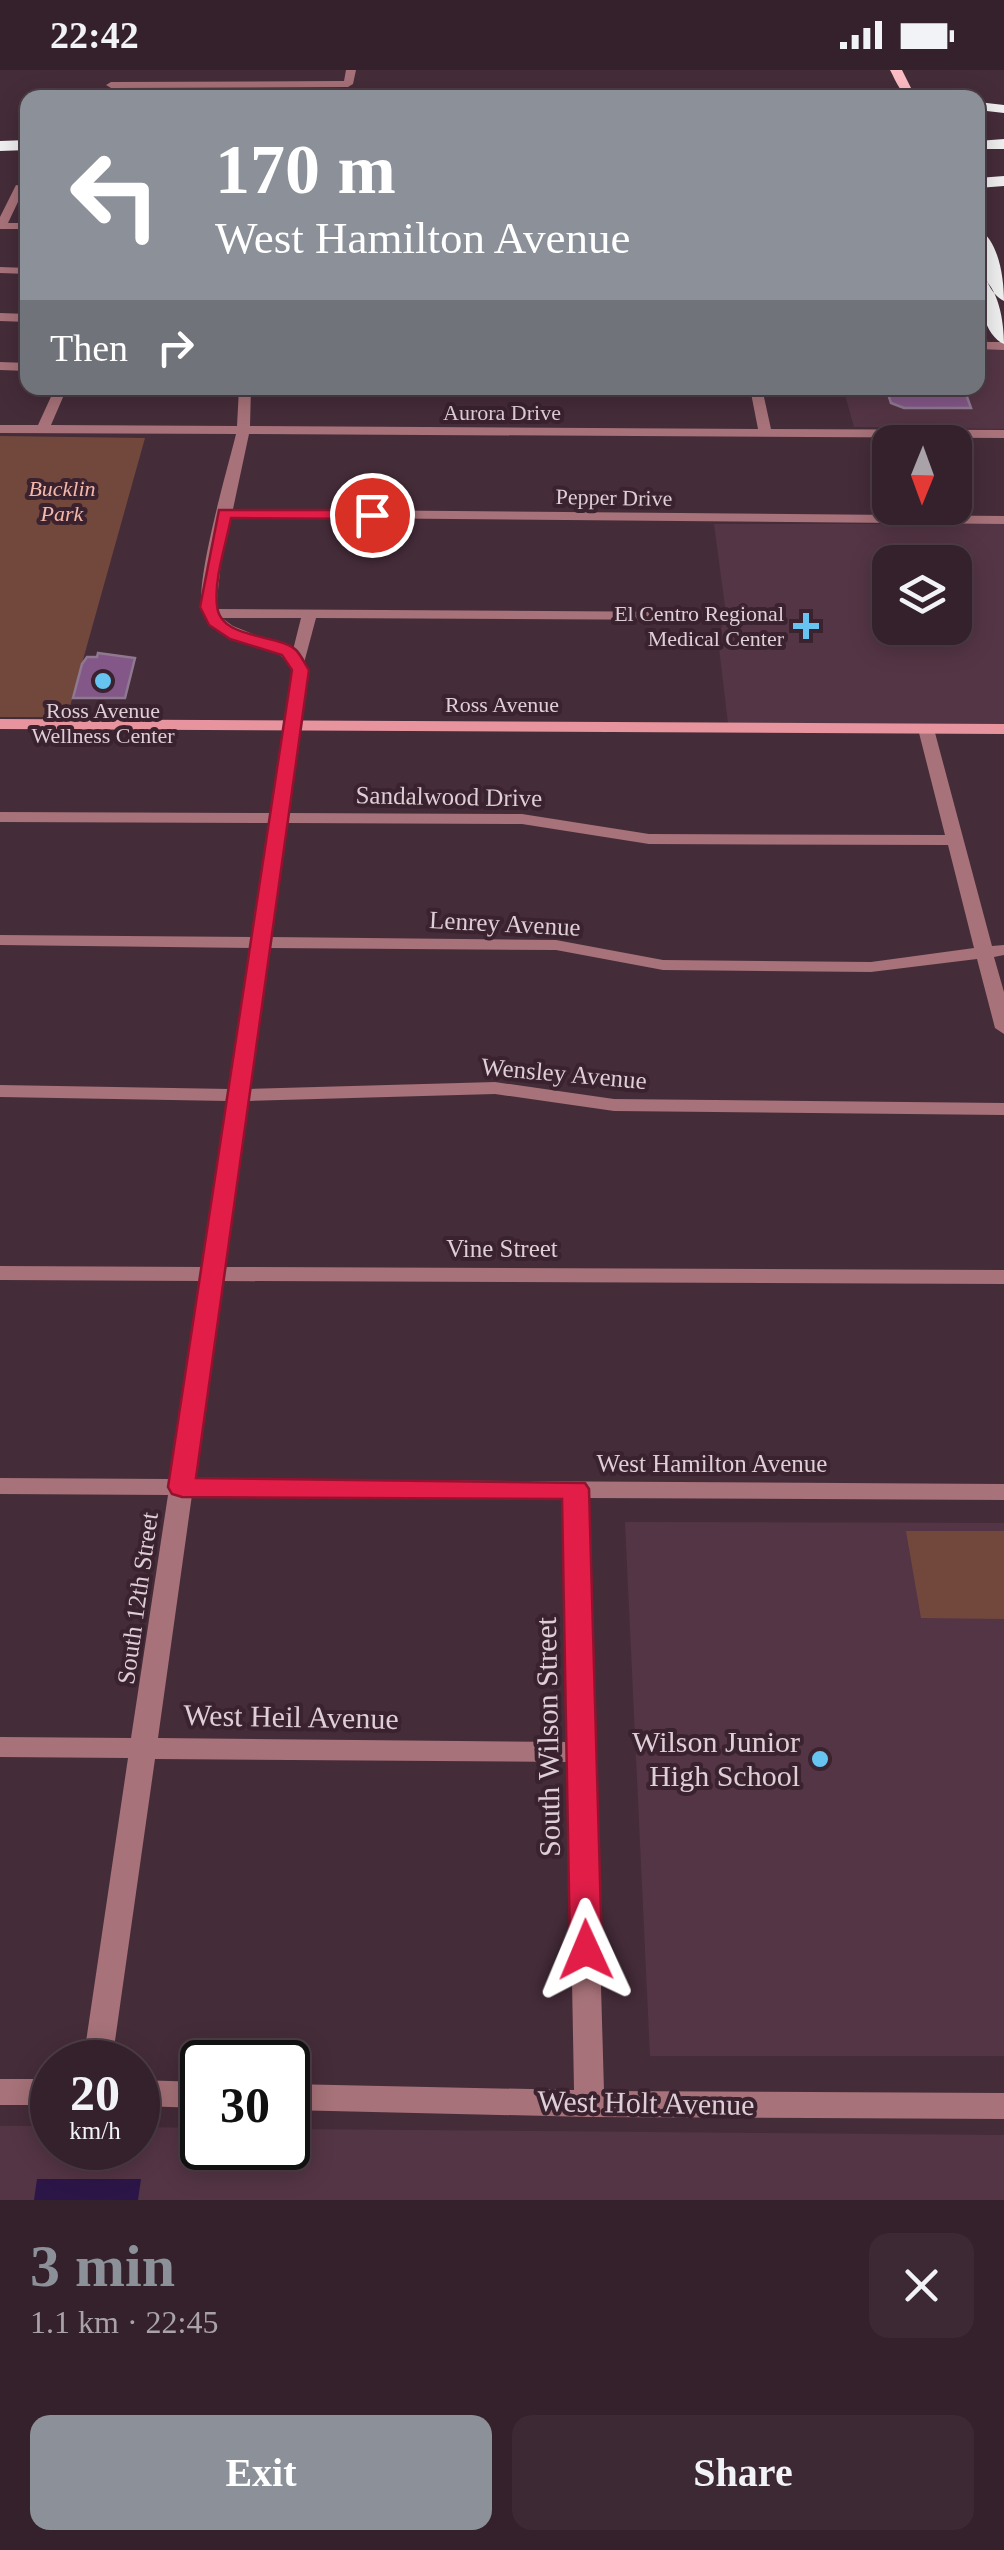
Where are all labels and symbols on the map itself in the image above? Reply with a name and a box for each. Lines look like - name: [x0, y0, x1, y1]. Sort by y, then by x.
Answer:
- street label: Aurora Drive: [443, 400, 561, 425]
- north arrow: [872, 425, 972, 525]
- pin: [330, 473, 415, 558]
- park label: Bucklin Park: [28, 476, 96, 526]
- street label: Pepper Drive: [555, 484, 673, 511]
- place label: El Centro Regional Medical Center: [614, 601, 785, 651]
- marker: El Centro Regional Medical Center: [793, 613, 819, 639]
- marker: Ross Avenue Wellness Center: [92, 670, 114, 692]
- street label: Ross Avenue: [445, 692, 559, 717]
- place label: Ross Avenue Wellness Center: [31, 698, 175, 748]
- street label: Sandalwood Drive: [355, 781, 543, 812]
- street label: Lenrey Avenue: [429, 906, 581, 941]
- street label: Wensley Avenue: [480, 1053, 648, 1094]
- street label: Vine Street: [446, 1235, 558, 1262]
- street label: West Hamilton Avenue: [597, 1450, 827, 1477]
- street label: South 12th Street: [112, 1510, 163, 1686]
- street label: South Wilson Street: [529, 1616, 566, 1857]
- street label: West Heil Avenue: [183, 1698, 399, 1735]
- place label: Wilson Junior High School: [632, 1725, 800, 1792]
- marker: Wilson Junior High School: [809, 1748, 831, 1770]
- position arrow: [534, 1898, 638, 2002]
- speed limit sign: 30: [180, 2040, 310, 2170]
- street label: West Holt Avenue: [537, 2084, 755, 2121]

